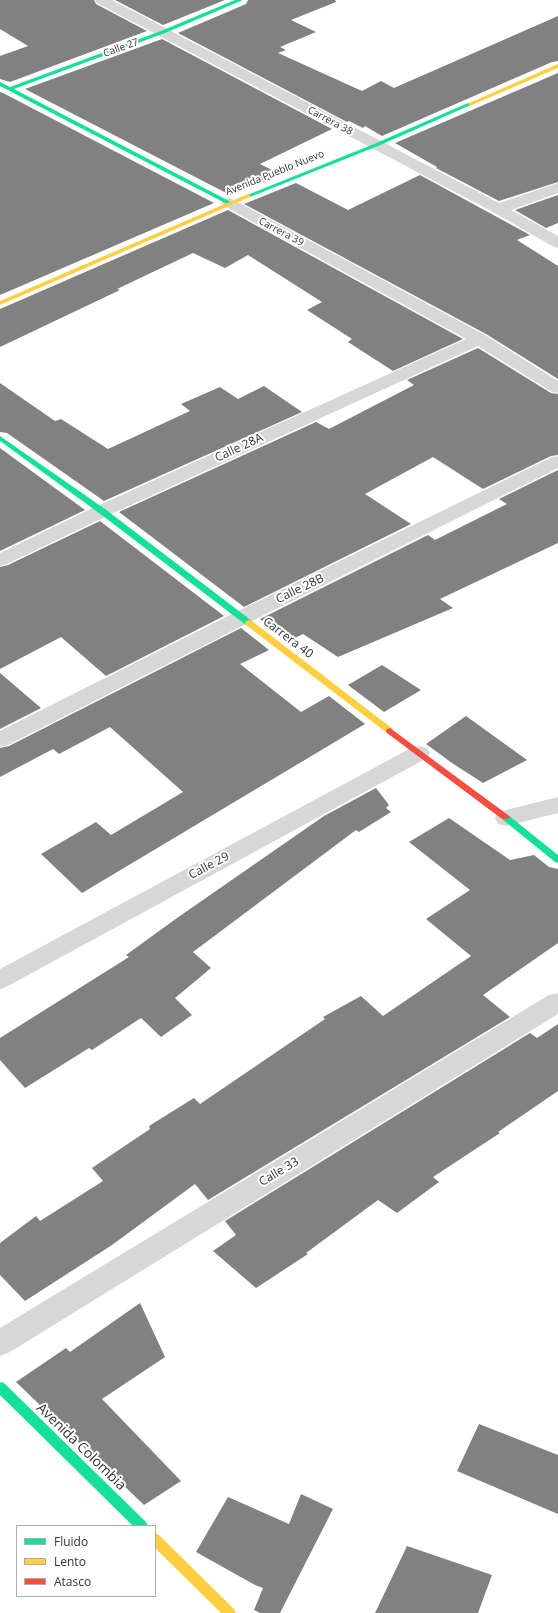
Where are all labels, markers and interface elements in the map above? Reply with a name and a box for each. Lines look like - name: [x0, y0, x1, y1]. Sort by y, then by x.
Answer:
- street label: Calle 27: [102, 36, 140, 60]
- street label: Carrera 38: [305, 104, 355, 138]
- street label: Avenida Pueblo Nuevo: [224, 148, 326, 198]
- street label: Carrera 39: [256, 215, 306, 249]
- street label: Calle 28A: [213, 431, 265, 465]
- street label: Calle 28B: [274, 571, 326, 607]
- street label: Carrera 40: [260, 614, 316, 662]
- street label: Calle 29: [186, 849, 232, 883]
- street label: Calle 33: [256, 1155, 302, 1189]
- street label: Avenida Colombia: [33, 1400, 129, 1494]
- legend: [16, 1525, 156, 1597]
- text: Fluido: [54, 1533, 88, 1550]
- text: Lento: [54, 1553, 86, 1570]
- text: Atasco: [54, 1573, 91, 1590]

